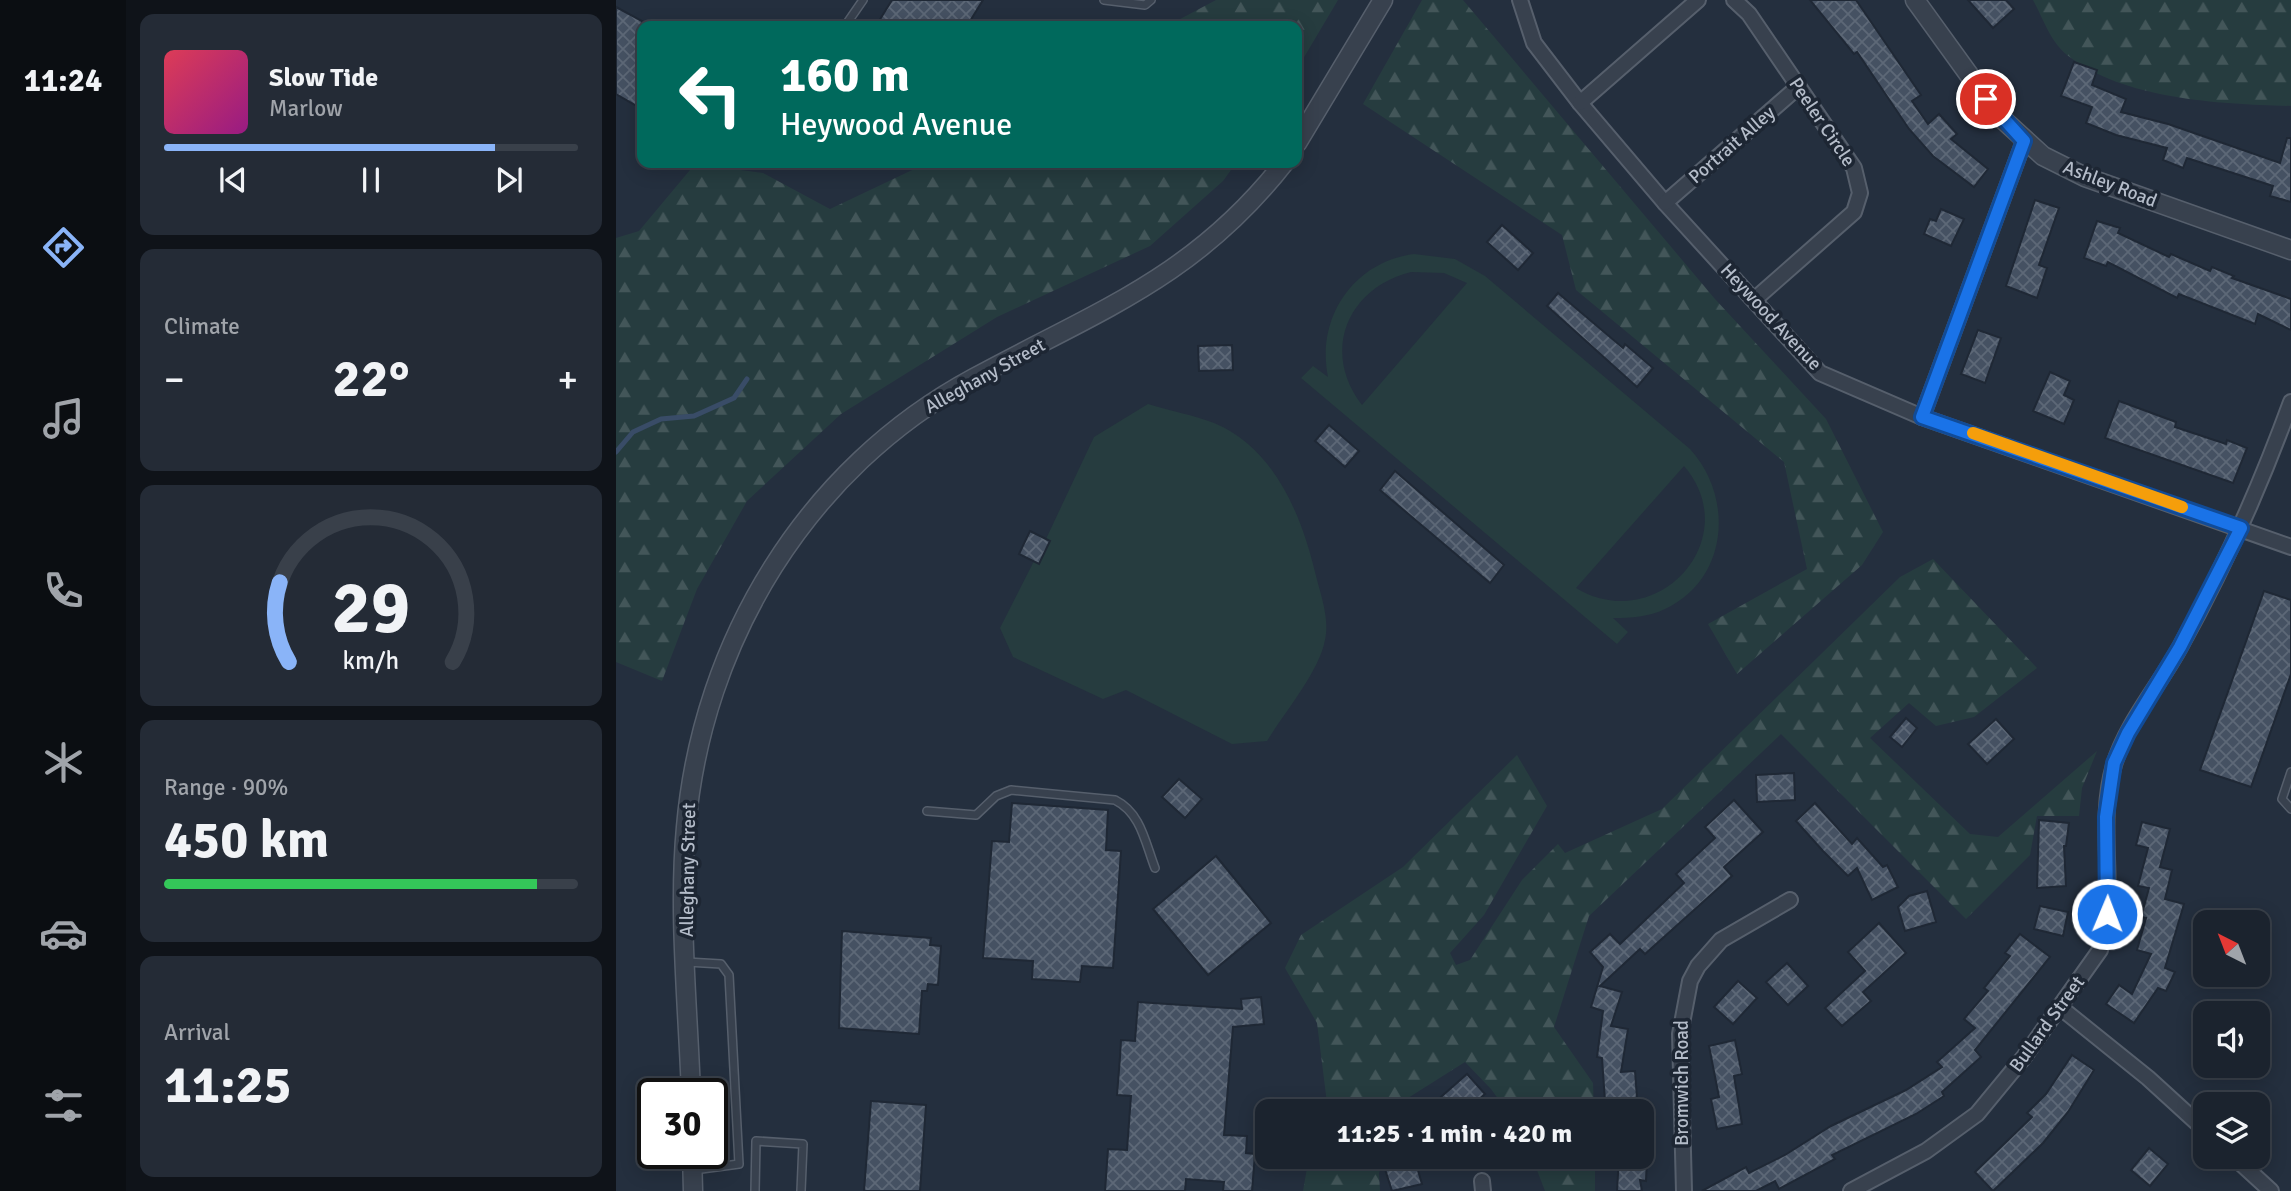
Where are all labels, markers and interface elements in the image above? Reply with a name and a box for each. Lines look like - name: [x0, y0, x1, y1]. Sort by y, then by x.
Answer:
- text: 160 m: [780, 45, 910, 105]
- icon: left: [665, 49, 756, 140]
- text: 11:24: [24, 61, 102, 100]
- text: Slow Tide: [269, 62, 378, 94]
- pin: [1956, 69, 2016, 129]
- street label: Peeler Circle: [1783, 73, 1861, 171]
- icon: arrive: [1967, 80, 2005, 118]
- text: Marlow: [269, 94, 343, 123]
- street label: Portrait Alley: [1684, 101, 1780, 189]
- text: Heywood Avenue: [780, 105, 1012, 144]
- street label: Ashley Road: [2060, 155, 2160, 213]
- icon: previous: [214, 161, 252, 199]
- icon: pause: [352, 161, 390, 199]
- icon: next: [490, 161, 528, 199]
- icon: directions: [39, 223, 88, 272]
- street label: Heywood Avenue: [1715, 258, 1827, 376]
- text: Climate: [164, 312, 240, 341]
- street label: Alleghany Street: [920, 333, 1050, 419]
- text: 22°: [333, 347, 409, 411]
- text: −: [164, 356, 185, 403]
- text: +: [557, 356, 578, 403]
- icon: music: [39, 394, 88, 443]
- text: 29: [332, 564, 410, 653]
- icon: phone: [39, 566, 88, 615]
- text: km/h: [343, 644, 399, 675]
- icon: climate: [39, 738, 88, 787]
- text: Range · 90%: [164, 773, 288, 802]
- street label: Alleghany Street: [675, 802, 701, 937]
- text: 450 km: [164, 808, 329, 872]
- position arrow: [2070, 877, 2144, 951]
- icon: car: [39, 909, 88, 958]
- north arrow: [2193, 910, 2270, 987]
- map controls: [2193, 910, 2270, 1169]
- street label: Bullard Street: [2004, 971, 2090, 1077]
- button: sound: [2193, 1001, 2270, 1078]
- text: Arrival: [164, 1018, 230, 1047]
- street label: Bromwich Road: [1670, 1020, 1694, 1146]
- text: 11:25: [164, 1053, 292, 1117]
- speed limit sign: 30: [637, 1078, 728, 1169]
- icon: filters: [39, 1081, 88, 1130]
- button: layers: [2193, 1092, 2270, 1169]
- text: 11:25 · 1 min · 420 m: [1337, 1118, 1572, 1150]

